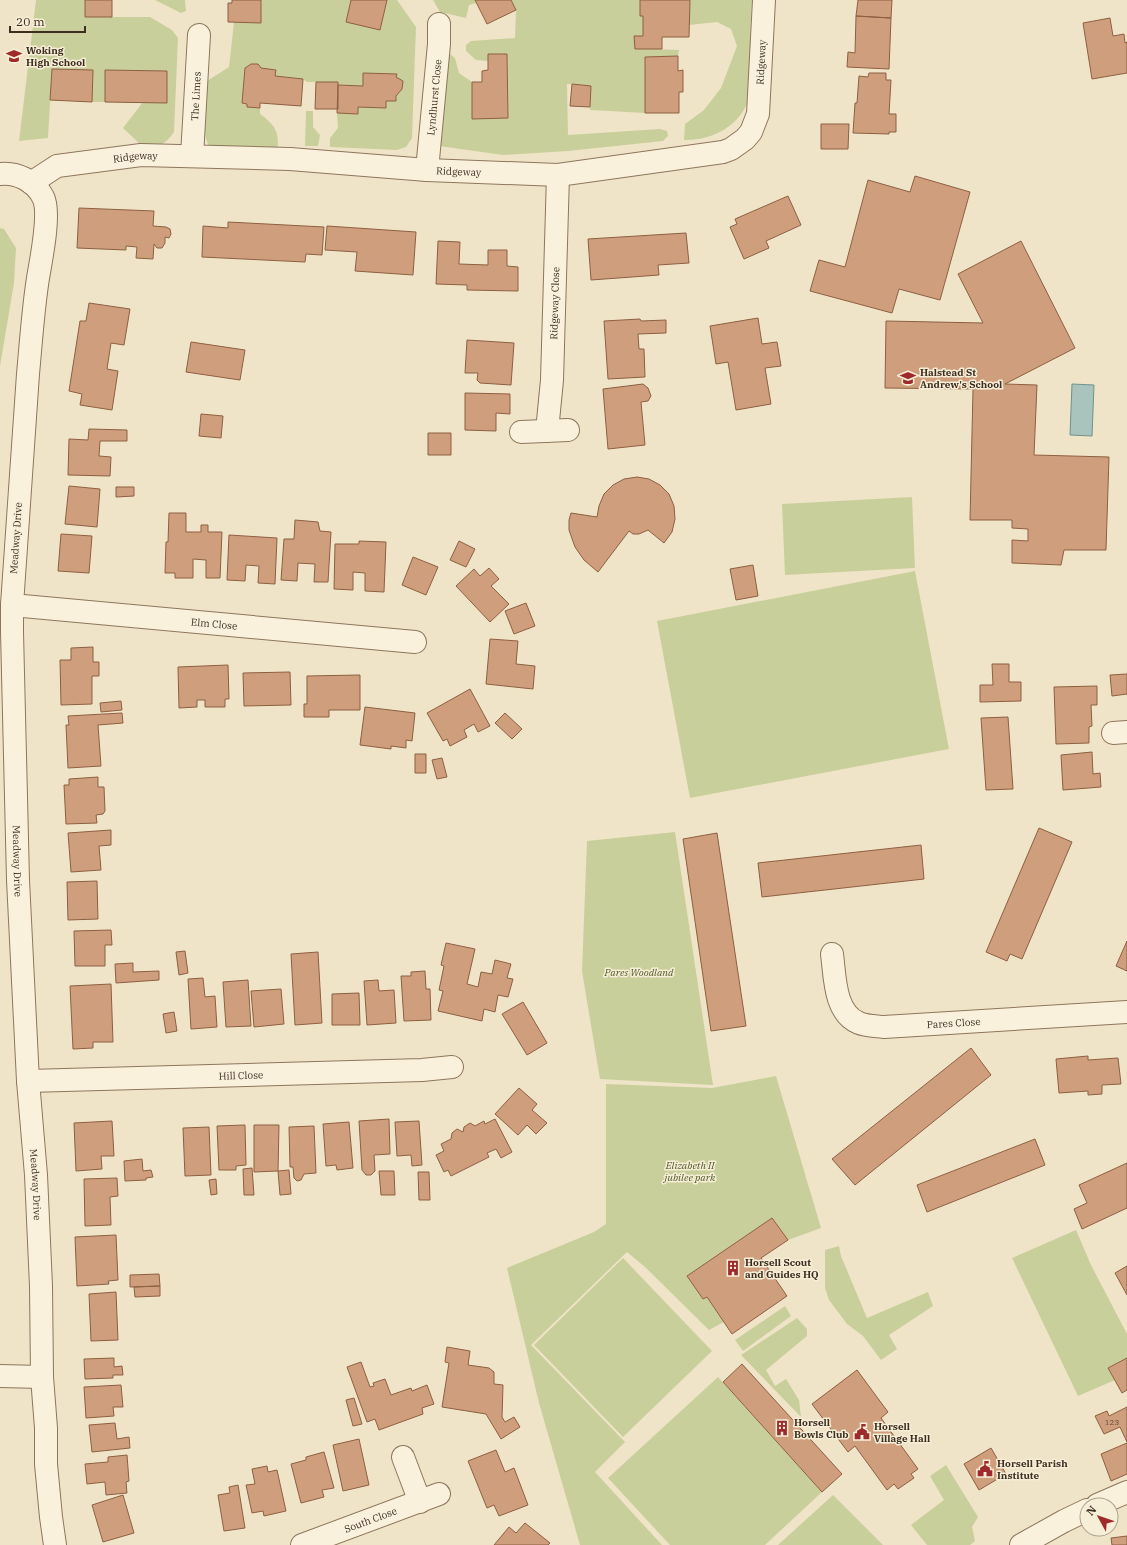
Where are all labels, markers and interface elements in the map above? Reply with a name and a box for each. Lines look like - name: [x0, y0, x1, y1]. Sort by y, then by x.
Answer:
- scale bar: [10, 8, 85, 34]
- text: 20 m: [16, 14, 45, 29]
- street label: Ridgeway: [753, 39, 768, 85]
- place label: Woking High School: [26, 44, 85, 69]
- school or university icon: Woking High School: [5, 47, 23, 65]
- street label: Lyndhurst Close: [424, 59, 444, 136]
- street label: The Limes: [188, 71, 203, 121]
- street label: Ridgeway: [112, 148, 159, 165]
- street label: Ridgeway: [436, 164, 482, 179]
- street label: Ridgeway Close: [547, 267, 562, 340]
- place label: Halstead St Andrew's School: [920, 366, 1002, 391]
- school or university icon: Halstead St Andrew's School: [899, 369, 917, 387]
- street label: Meadway Drive: [7, 502, 25, 574]
- street label: Elm Close: [190, 615, 238, 632]
- street label: Meadway Drive: [10, 825, 25, 897]
- park label: Pares Woodland: [604, 966, 674, 979]
- street label: Pares Close: [926, 1015, 981, 1031]
- street label: Hill Close: [218, 1068, 263, 1082]
- street label: Meadway Drive: [27, 1148, 45, 1221]
- park label: Elizabeth II jubilee park: [663, 1159, 716, 1184]
- place label: Horsell Scout and Guides HQ: [745, 1256, 819, 1281]
- building icon: Horsell Scout and Guides HQ: [724, 1259, 742, 1277]
- place label: Horsell Bowls Club: [794, 1416, 849, 1441]
- house number: 123: [1105, 1417, 1119, 1427]
- building icon: Horsell Bowls Club: [773, 1419, 791, 1437]
- place label: Horsell Village Hall: [874, 1420, 930, 1445]
- public building icon: Horsell Village Hall: [853, 1423, 871, 1441]
- place label: Horsell Parish Institute: [997, 1457, 1068, 1482]
- public building icon: Horsell Parish Institute: [976, 1460, 994, 1478]
- north arrow: [1079, 1497, 1119, 1537]
- text: N: [1083, 1503, 1100, 1518]
- street label: South Close: [342, 1504, 399, 1535]

